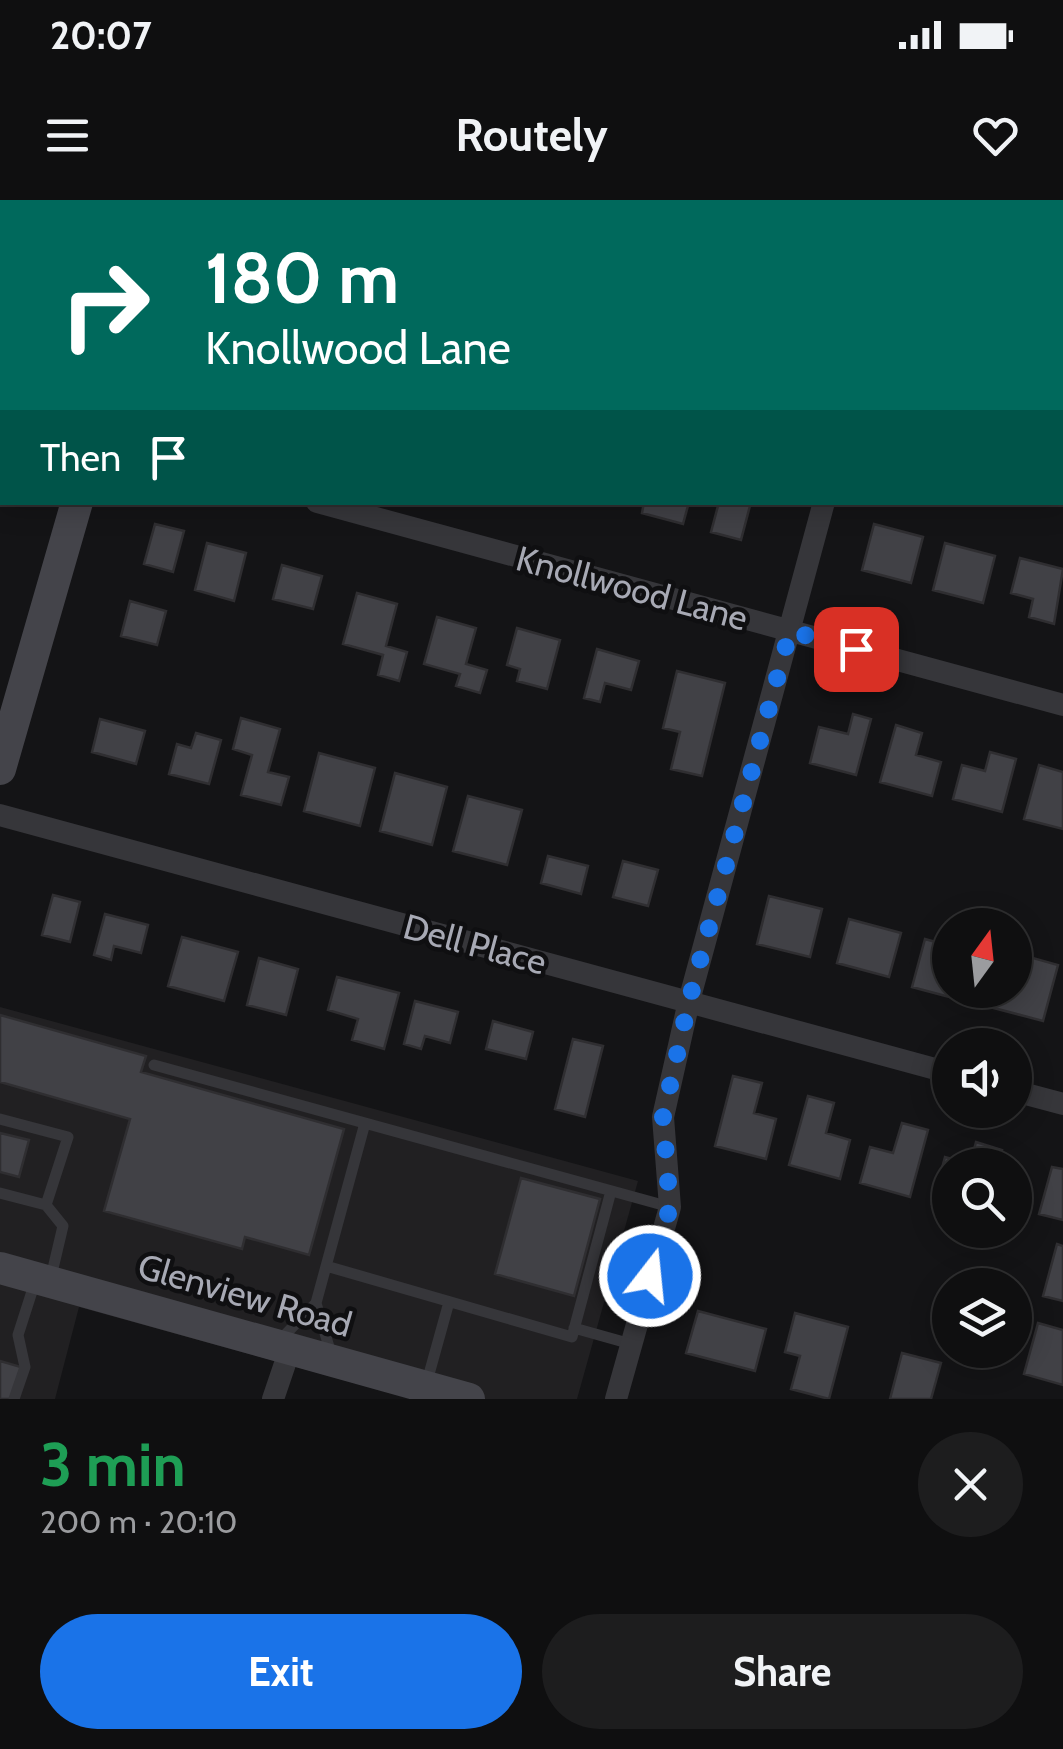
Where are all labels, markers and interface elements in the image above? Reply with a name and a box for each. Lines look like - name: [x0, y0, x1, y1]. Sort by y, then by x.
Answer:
- text: 20:07: [50, 12, 152, 59]
- icon: menu: [40, 108, 95, 163]
- text: Routely: [455, 108, 608, 162]
- icon: heart: [968, 108, 1023, 163]
- text: 180 m: [205, 235, 399, 321]
- icon: right: [40, 240, 170, 370]
- text: Knollwood Lane: [205, 321, 511, 375]
- icon: arrive: [141, 430, 196, 485]
- text: Then: [40, 434, 121, 481]
- street label: Knollwood Lane: [512, 536, 752, 640]
- pin: [814, 607, 899, 692]
- icon: arrive: [829, 622, 884, 677]
- street label: Dell Place: [399, 904, 551, 984]
- north arrow: [932, 908, 1032, 1008]
- map controls: [932, 908, 1032, 1368]
- button: sound: [932, 1028, 1032, 1128]
- button: search: [932, 1148, 1032, 1248]
- position arrow: [598, 1224, 702, 1328]
- street label: Glenview Road: [133, 1244, 357, 1346]
- button: layers: [932, 1268, 1032, 1368]
- text: 3 min: [40, 1428, 186, 1501]
- button: close: [918, 1432, 1023, 1537]
- text: 200 m · 20:10: [40, 1502, 237, 1541]
- button: Exit: [40, 1614, 522, 1729]
- button: Share: [542, 1614, 1023, 1729]

